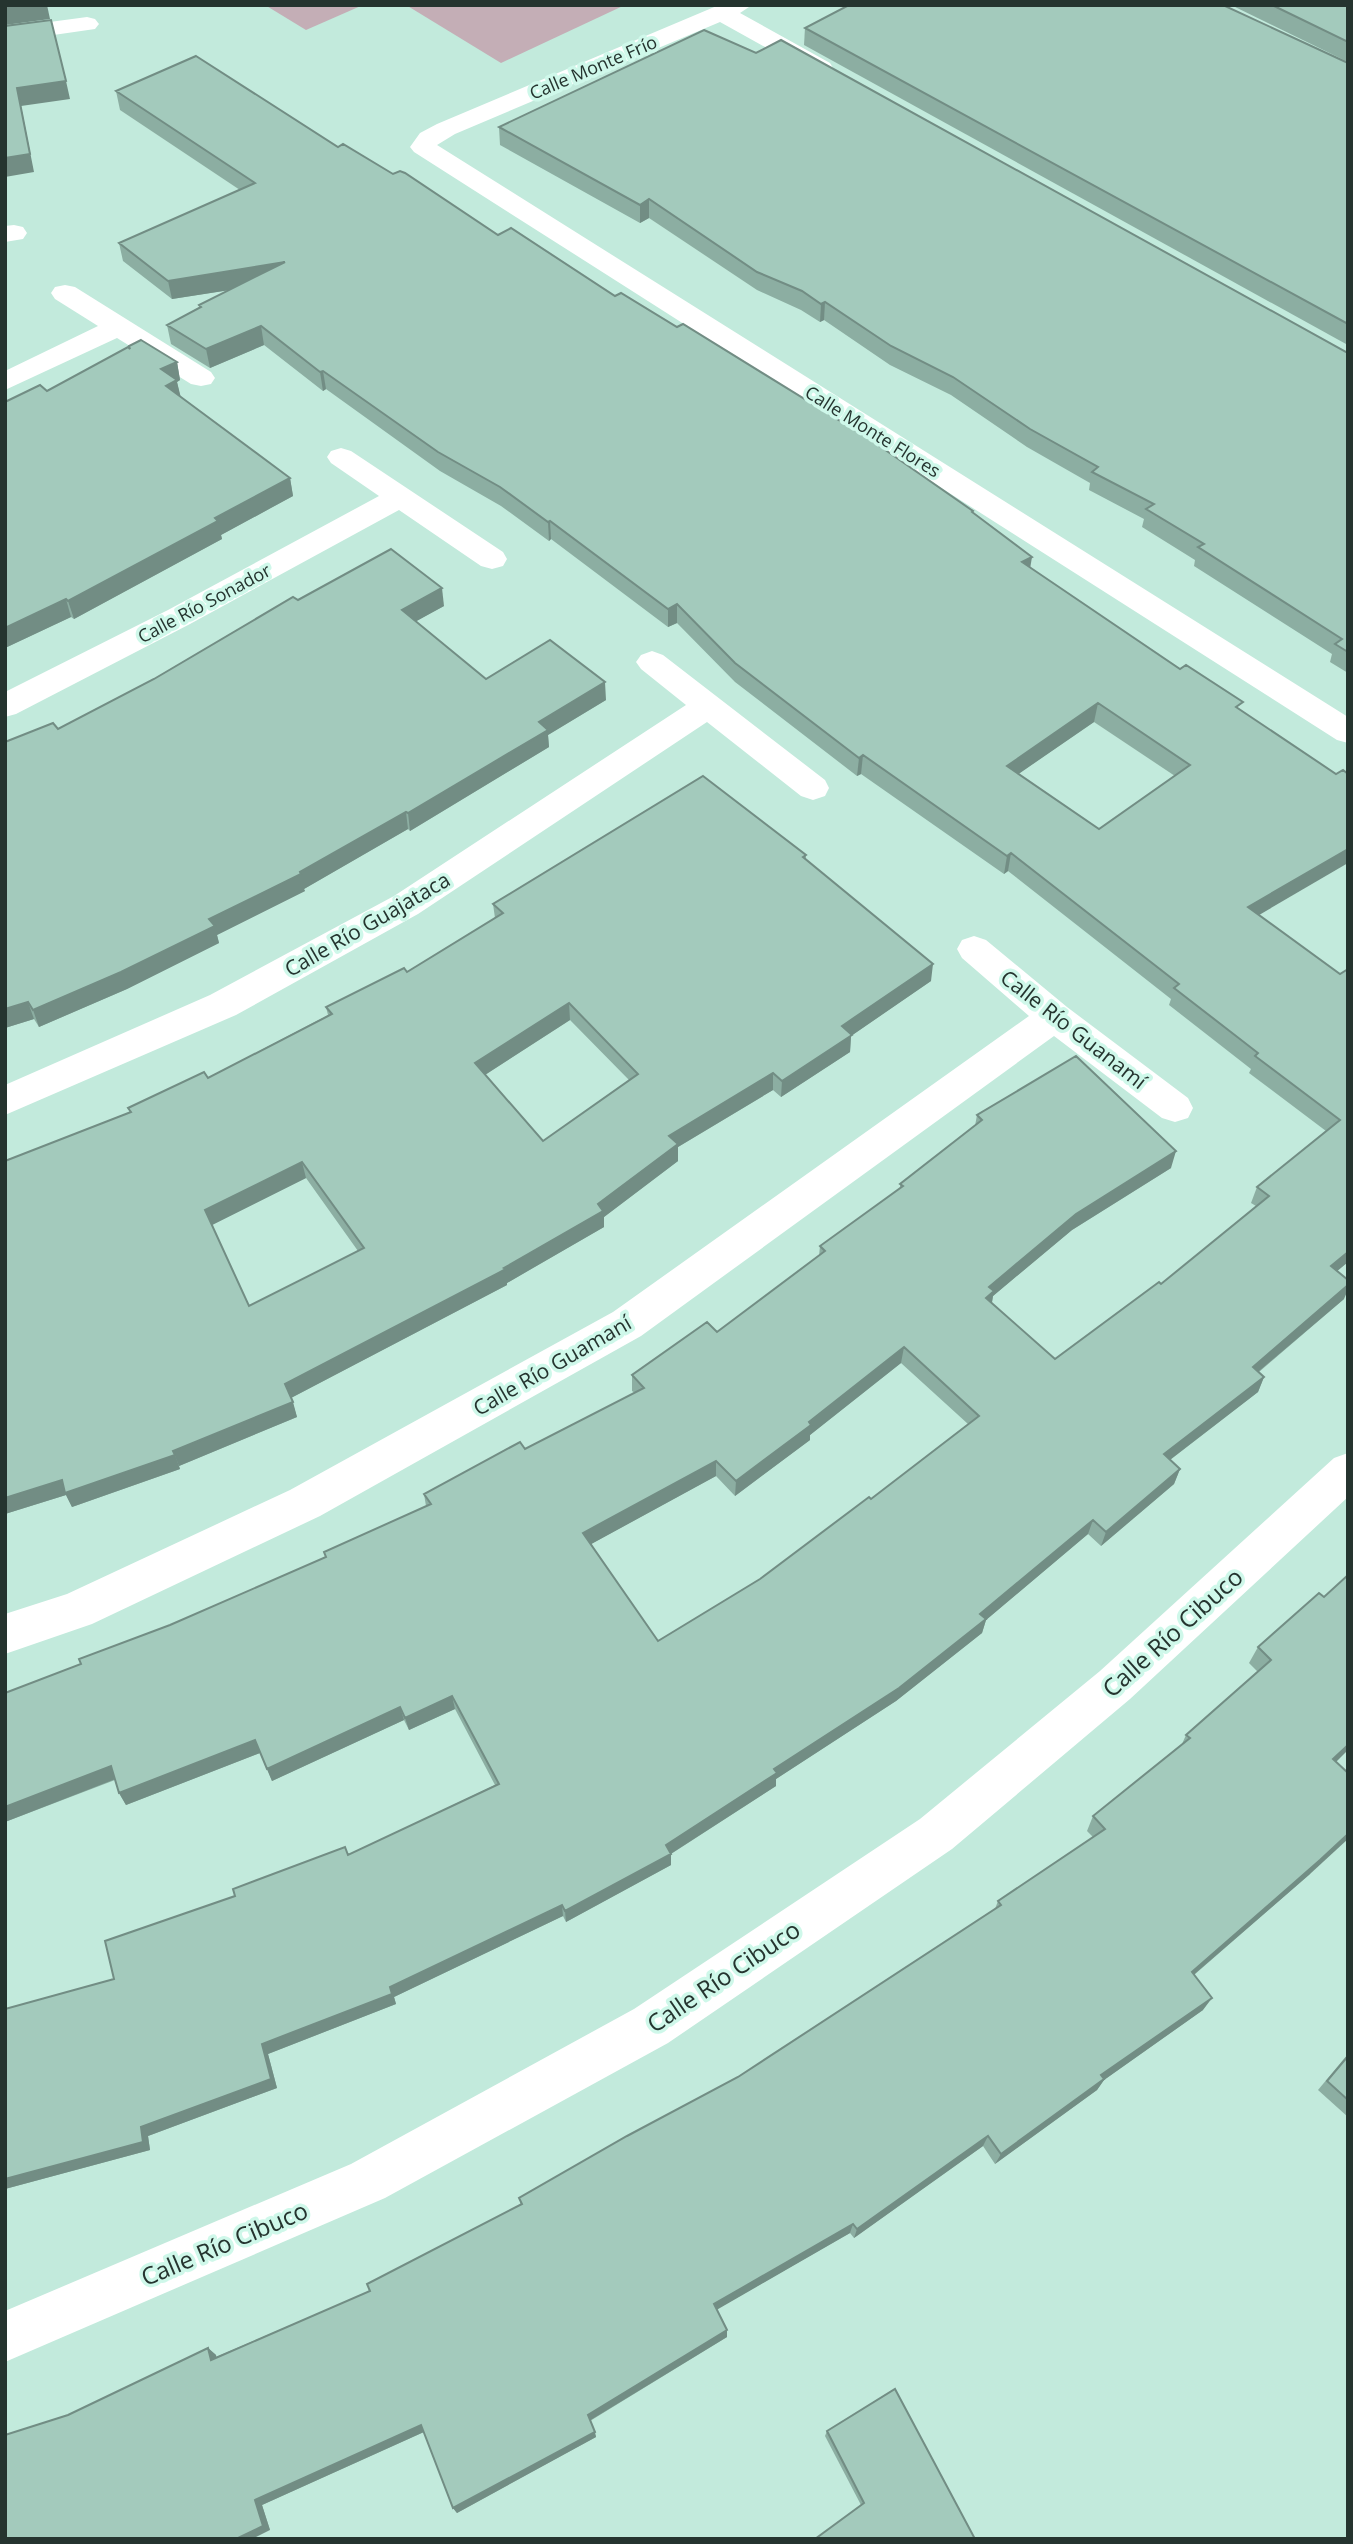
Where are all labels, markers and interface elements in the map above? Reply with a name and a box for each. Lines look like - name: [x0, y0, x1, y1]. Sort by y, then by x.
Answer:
- street label: Calle Monte Frío: [525, 29, 661, 105]
- street label: Calle Monte Flores: [801, 380, 945, 482]
- street label: Calle Río Sonador: [133, 558, 275, 648]
- street label: Calle Río Guajataca: [279, 865, 455, 983]
- street label: Calle Río Guanamí: [995, 963, 1153, 1095]
- street label: Calle Río Guamaní: [468, 1308, 637, 1422]
- street label: Calle Río Cibuco: [1095, 1560, 1249, 1704]
- street label: Calle Río Cibuco: [640, 1912, 806, 2040]
- street label: Calle Río Cibuco: [135, 2193, 313, 2293]

